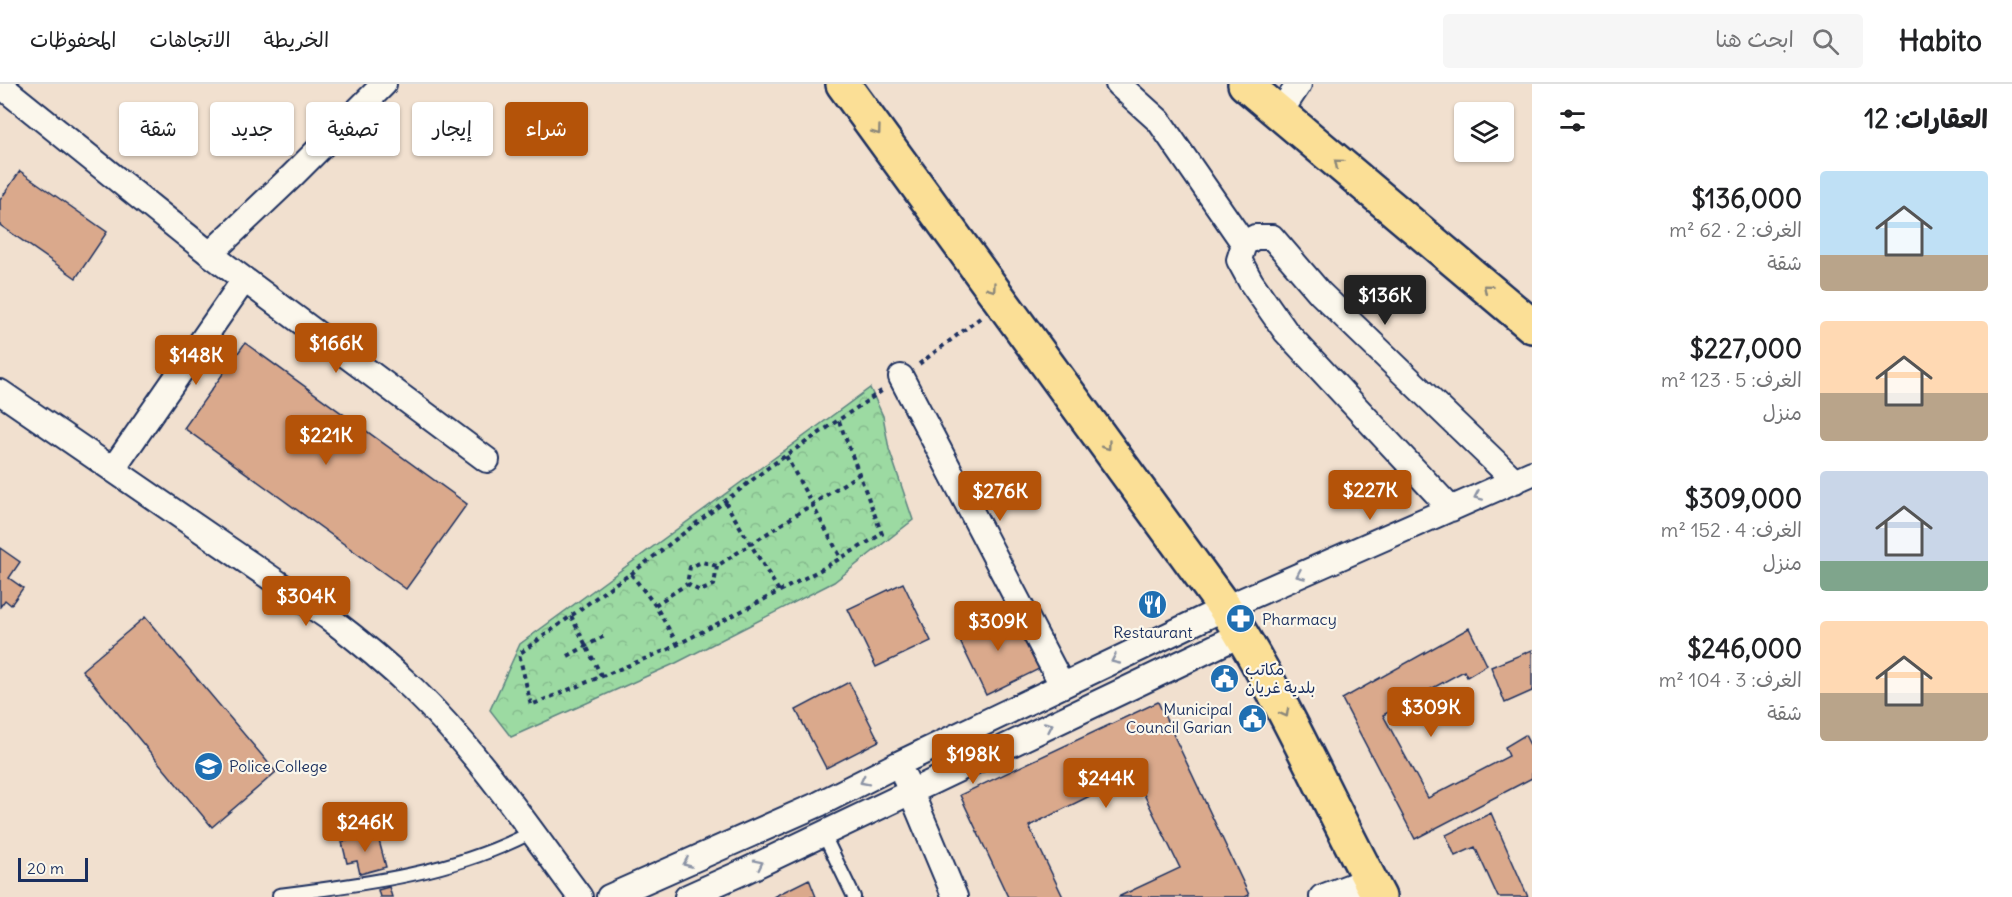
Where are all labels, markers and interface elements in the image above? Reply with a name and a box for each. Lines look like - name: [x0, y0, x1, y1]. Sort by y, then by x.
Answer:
- search box: [1443, 14, 1863, 68]
- text: Habito: [1899, 23, 1982, 59]
- text: ابحث هنا: [1715, 25, 1794, 53]
- icon: search: [1809, 25, 1842, 58]
- text: المحفوظات: [30, 26, 116, 53]
- text: الاتجاهات: [149, 26, 231, 53]
- text: الخريطة: [264, 26, 329, 53]
- chip: شقة: [119, 102, 198, 156]
- chip: جديد: [210, 102, 294, 156]
- chip: تصفية: [306, 102, 400, 156]
- chip: إيجار: [412, 102, 493, 156]
- chip: شراء: [505, 102, 588, 156]
- map controls: [1454, 102, 1514, 162]
- button: layers: [1454, 102, 1514, 162]
- text: العقارات: 12: [1864, 102, 1988, 135]
- icon: filters: [1556, 104, 1589, 137]
- one-way arrow: [870, 125, 881, 136]
- one-way arrow: [1334, 159, 1345, 170]
- text: $136,000: [1691, 182, 1802, 215]
- icon: home: [1868, 195, 1940, 267]
- text: الغرف: 2 · 62 m²: [1669, 217, 1802, 242]
- text: شقة: [1767, 250, 1802, 275]
- pin: $136K: [1343, 275, 1427, 326]
- one-way arrow: [985, 282, 996, 293]
- text: $136K: [1358, 282, 1412, 307]
- one-way arrow: [1483, 284, 1494, 295]
- pin: $166K: [294, 323, 378, 374]
- text: $166K: [309, 330, 363, 355]
- text: $227,000: [1690, 332, 1802, 365]
- pin: $148K: [154, 335, 238, 386]
- text: $148K: [169, 342, 223, 367]
- icon: home: [1868, 345, 1940, 417]
- text: الغرف: 5 · 123 m²: [1661, 367, 1802, 392]
- text: منزل: [1763, 400, 1802, 425]
- pin: $221K: [284, 415, 368, 466]
- text: $221K: [299, 422, 353, 447]
- one-way arrow: [1100, 440, 1111, 451]
- pin: $227K: [1328, 470, 1412, 521]
- pin: $276K: [958, 471, 1042, 522]
- text: $227K: [1342, 477, 1398, 502]
- text: $276K: [972, 478, 1028, 503]
- text: $309,000: [1685, 482, 1802, 515]
- one-way arrow: [1474, 489, 1485, 501]
- icon: home: [1868, 495, 1940, 567]
- text: الغرف: 4 · 152 m²: [1661, 517, 1802, 542]
- text: منزل: [1763, 550, 1802, 575]
- one-way arrow: [1295, 568, 1306, 580]
- pin: $304K: [264, 576, 348, 627]
- text: $304K: [276, 583, 336, 608]
- restaurant icon: Restaurant: [1137, 588, 1169, 620]
- pin: $309K: [956, 601, 1040, 652]
- pharmacy icon: Pharmacy: [1225, 603, 1257, 635]
- text: $309K: [968, 608, 1028, 633]
- place label: Pharmacy: [1262, 609, 1337, 629]
- place label: Restaurant: [1113, 622, 1193, 642]
- text: $246,000: [1687, 632, 1802, 665]
- icon: home: [1868, 645, 1940, 717]
- one-way arrow: [1111, 652, 1122, 664]
- place label: مكاتب بلدية غريان: [1245, 659, 1315, 697]
- public building icon: مكاتب بلدية غريان: [1208, 662, 1240, 694]
- text: الغرف: 3 · 104 m²: [1659, 667, 1802, 692]
- pin: $309K: [1389, 687, 1473, 738]
- text: $309K: [1401, 694, 1461, 719]
- place label: Municipal Council Garian: [1126, 699, 1232, 737]
- text: شقة: [1767, 700, 1802, 725]
- public building icon: Municipal Council Garian: [1237, 702, 1269, 734]
- one-way arrow: [1278, 707, 1289, 717]
- one-way arrow: [1042, 721, 1053, 733]
- pin: $198K: [931, 734, 1015, 785]
- text: $198K: [946, 741, 1000, 766]
- school or university icon: Police College: [192, 750, 224, 782]
- place label: Police College: [229, 756, 327, 776]
- pin: $244K: [1064, 758, 1148, 809]
- text: $244K: [1077, 765, 1135, 790]
- one-way arrow: [859, 774, 870, 785]
- pin: $246K: [323, 802, 407, 853]
- text: $246K: [336, 809, 394, 834]
- scale bar: [18, 855, 88, 882]
- one-way arrow: [682, 856, 693, 868]
- text: 20 m: [27, 858, 64, 878]
- one-way arrow: [753, 860, 764, 872]

